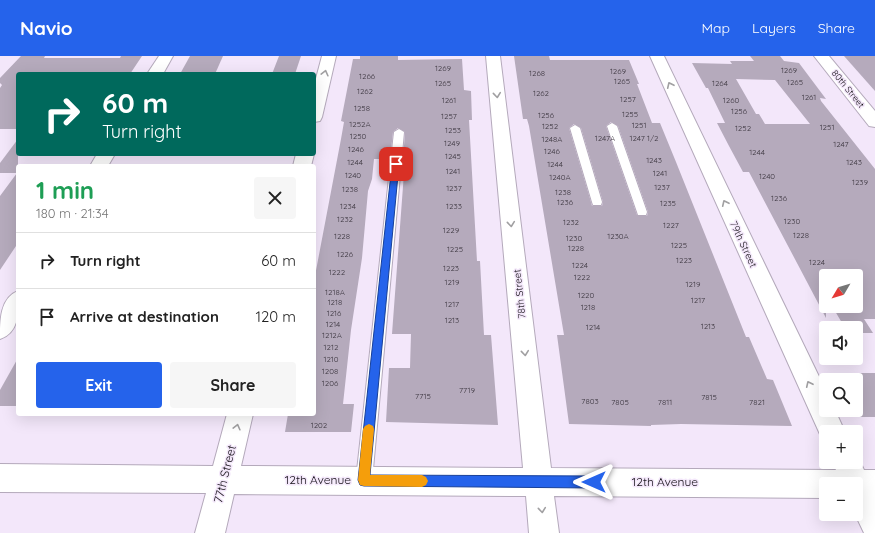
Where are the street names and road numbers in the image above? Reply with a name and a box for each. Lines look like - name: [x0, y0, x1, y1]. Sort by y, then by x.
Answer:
- street label: 80th Street: [830, 68, 867, 110]
- street label: 79th Street: [727, 219, 760, 270]
- street label: 78th Street: [510, 268, 529, 319]
- street label: 77th Street: [210, 443, 239, 504]
- street label: 12th Avenue: [285, 472, 351, 487]
- street label: 12th Avenue: [632, 474, 698, 489]

